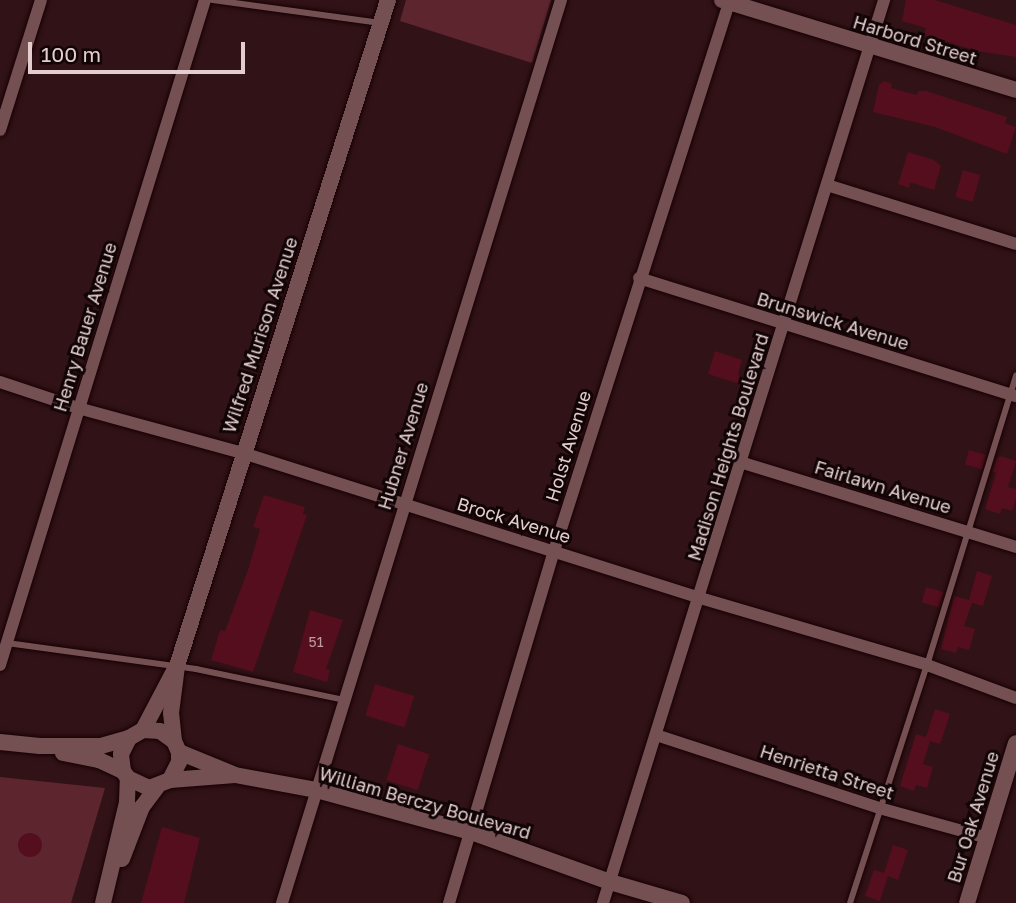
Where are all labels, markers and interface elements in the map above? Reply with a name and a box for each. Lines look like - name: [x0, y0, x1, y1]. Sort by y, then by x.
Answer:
- street label: Harbord Street: [850, 11, 980, 69]
- scale bar: [32, 28, 248, 72]
- text: 100 m: [41, 41, 101, 67]
- street label: Wilfred Murison Avenue: [218, 234, 302, 436]
- street label: Henry Bauer Avenue: [49, 240, 121, 414]
- street label: Brunswick Avenue: [754, 288, 912, 354]
- street label: Madison Heights Boulevard: [683, 331, 773, 563]
- street label: Hubner Avenue: [373, 380, 433, 512]
- street label: Holst Avenue: [541, 388, 595, 504]
- street label: Fairlawn Avenue: [812, 456, 954, 518]
- street label: Brock Avenue: [455, 492, 573, 548]
- house number: 51: [309, 634, 323, 650]
- street label: Henrietta Street: [757, 740, 897, 804]
- street label: Bur Oak Avenue: [943, 749, 1003, 885]
- street label: William Berczy Boulevard: [317, 762, 533, 844]

